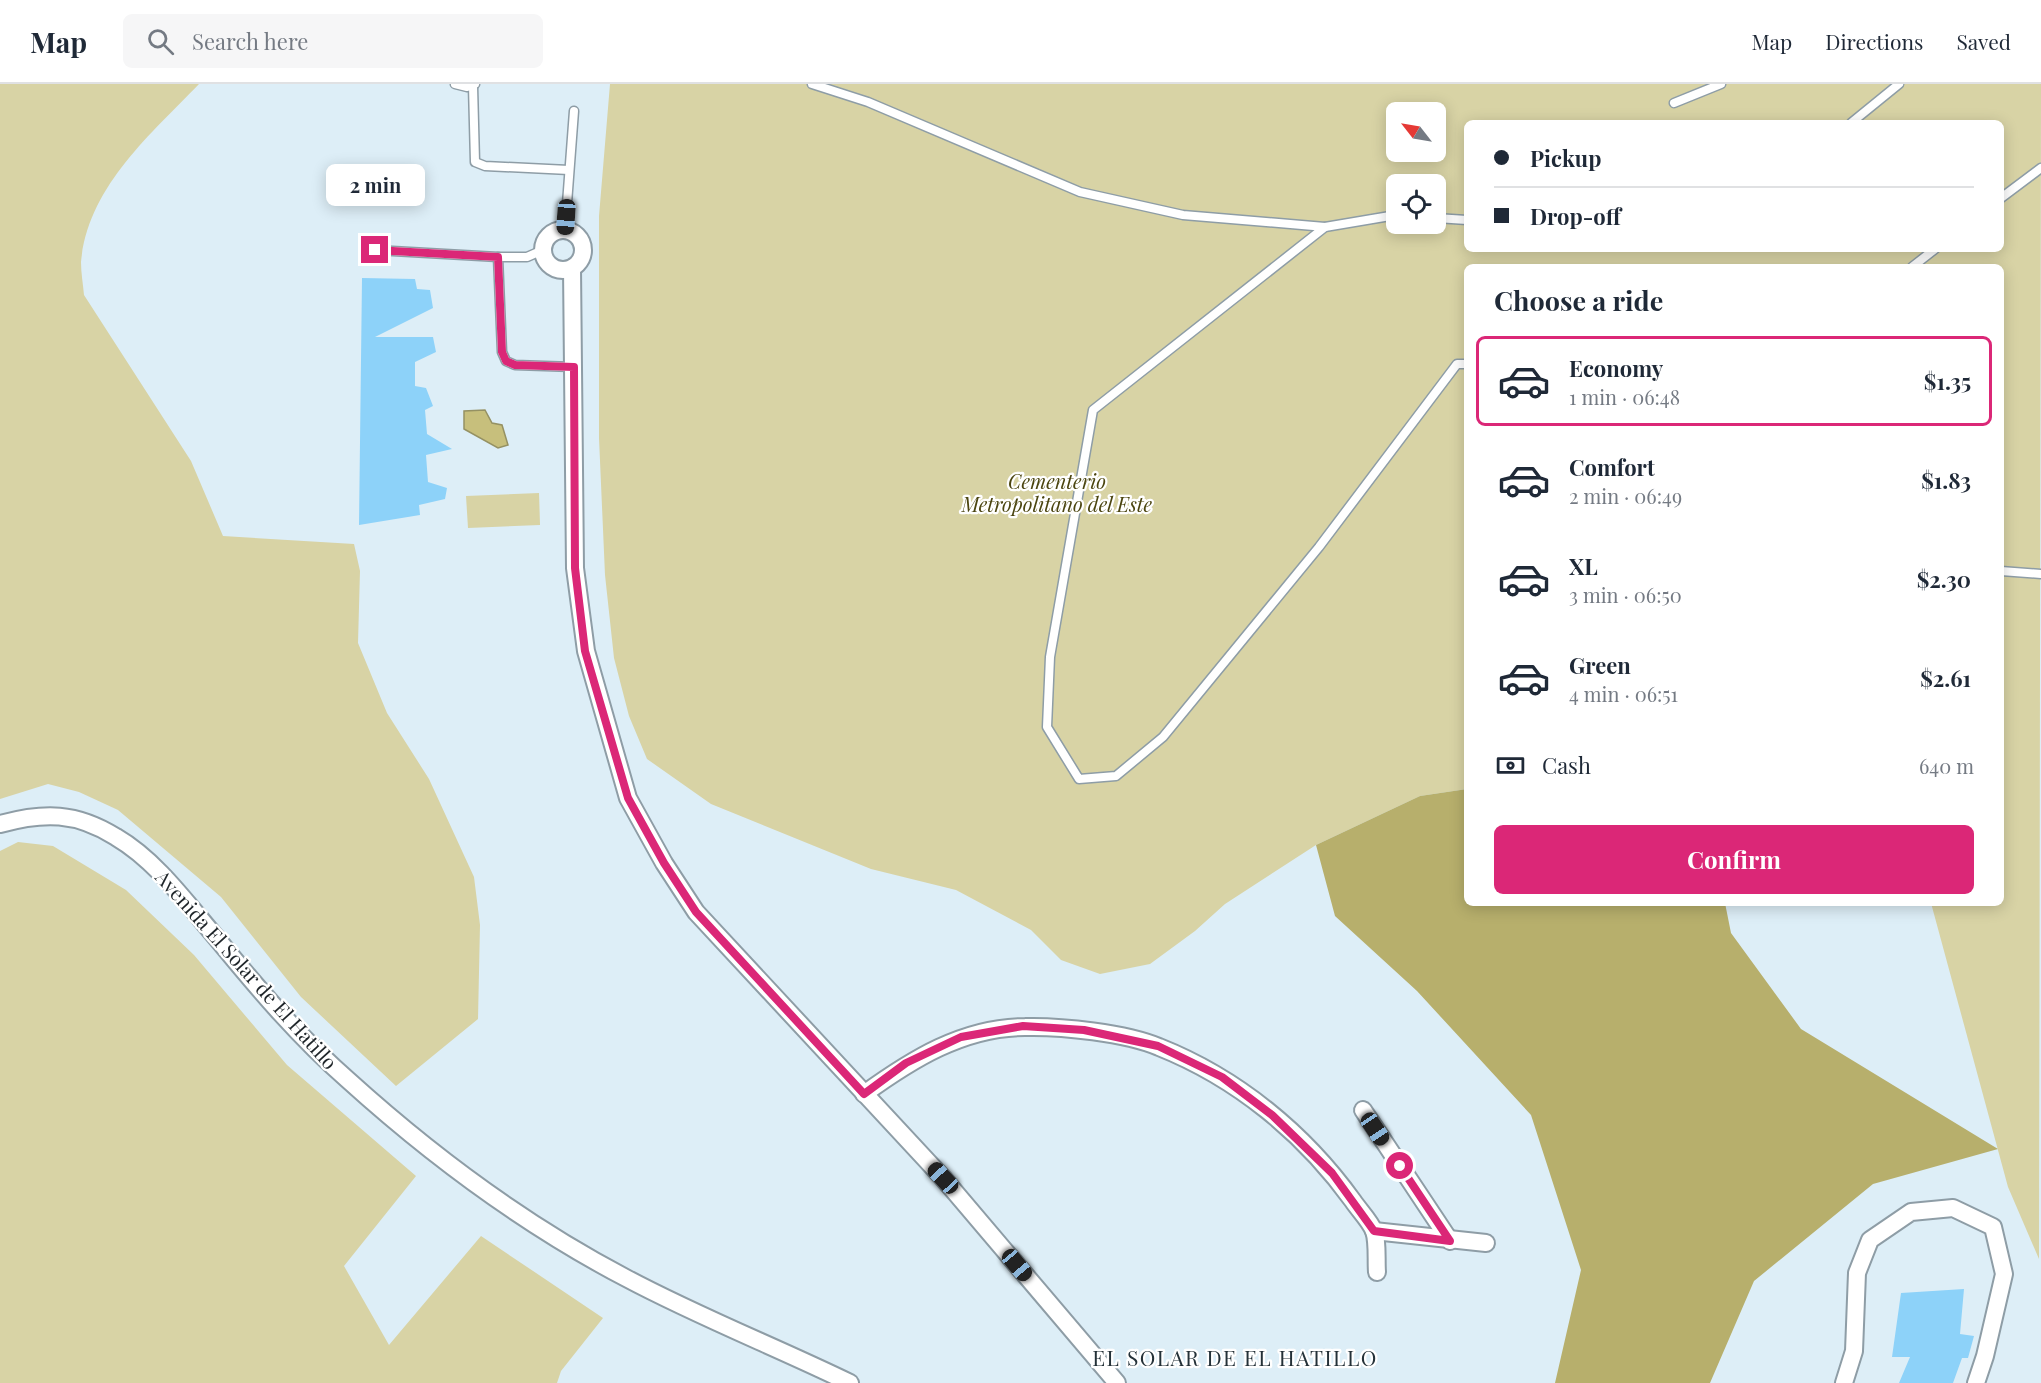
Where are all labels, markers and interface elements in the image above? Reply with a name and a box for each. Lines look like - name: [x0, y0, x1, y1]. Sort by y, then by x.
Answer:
- search box: [123, 14, 543, 68]
- text: Map: [30, 23, 87, 60]
- icon: search: [144, 25, 177, 58]
- text: Search here: [192, 26, 308, 56]
- text: Map: [1751, 27, 1792, 55]
- text: Directions: [1825, 27, 1923, 55]
- text: Saved: [1956, 27, 2011, 55]
- north arrow: [1386, 102, 1446, 162]
- map controls: [1386, 102, 1446, 234]
- text: Pickup: [1530, 143, 1601, 173]
- callout: 2 min: [326, 163, 424, 205]
- text: 2 min: [350, 171, 401, 198]
- button: locate: [1386, 174, 1446, 234]
- car: [556, 198, 576, 236]
- text: Drop-off: [1530, 201, 1621, 231]
- route end: [361, 236, 388, 263]
- text: Choose a ride: [1494, 282, 1663, 318]
- text: Economy: [1569, 353, 1663, 383]
- icon: car: [1497, 354, 1551, 408]
- text: $1.35: [1924, 366, 1971, 396]
- text: 1 min · 06:48: [1569, 383, 1680, 410]
- text: Comfort: [1569, 452, 1655, 482]
- icon: car: [1497, 453, 1551, 507]
- text: $1.83: [1921, 465, 1971, 495]
- park label: Cementerio Metropolitano del Este: [961, 467, 1153, 517]
- text: 2 min · 06:49: [1569, 482, 1682, 509]
- text: XL: [1569, 551, 1598, 581]
- icon: car: [1497, 552, 1551, 606]
- text: $2.30: [1917, 564, 1971, 594]
- text: 3 min · 06:50: [1569, 581, 1682, 608]
- text: Green: [1569, 650, 1631, 680]
- icon: car: [1497, 651, 1551, 705]
- text: $2.61: [1920, 663, 1971, 693]
- text: 4 min · 06:51: [1569, 680, 1678, 707]
- icon: cash: [1494, 749, 1527, 782]
- text: Cash: [1542, 750, 1591, 780]
- text: 640 m: [1919, 752, 1974, 779]
- button: Confirm: [1494, 825, 1974, 894]
- street label: Avenida El Solar de El Hatillo: [150, 863, 344, 1075]
- car: [1357, 1109, 1393, 1149]
- route start: [1386, 1152, 1413, 1179]
- car: [924, 1159, 962, 1197]
- car: [999, 1245, 1035, 1285]
- district label: EL SOLAR DE EL HATILLO: [1092, 1343, 1378, 1371]

